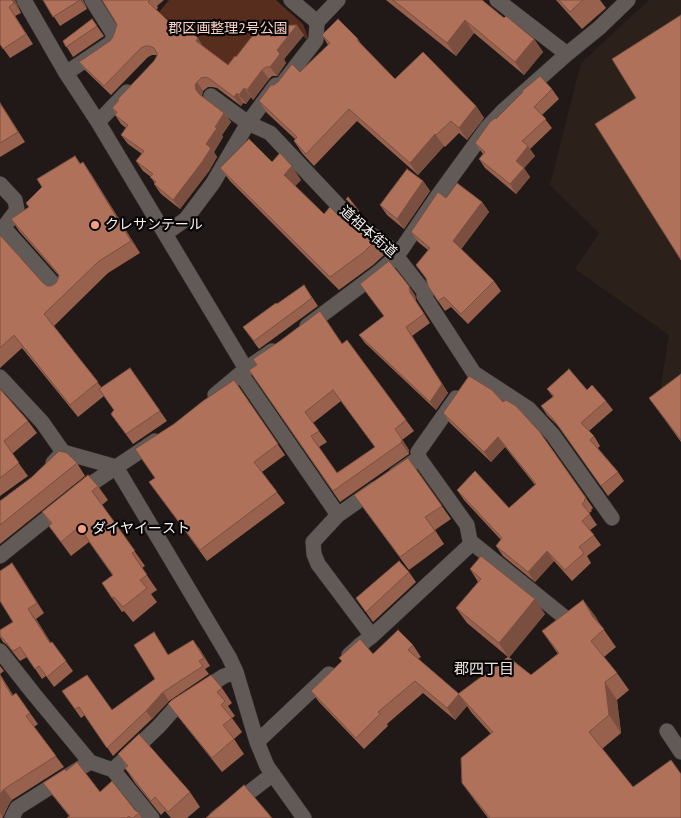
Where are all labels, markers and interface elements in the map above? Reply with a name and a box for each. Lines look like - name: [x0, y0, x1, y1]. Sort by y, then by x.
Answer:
- park label: 郡区画整理2号公園: [168, 21, 288, 37]
- street label: 道祖本街道: [336, 203, 400, 261]
- place label: クレサンテール: [105, 217, 203, 233]
- marker: クレサンテール: [89, 219, 101, 231]
- place label: ダイヤイースト: [92, 521, 190, 537]
- marker: ダイヤイースト: [76, 523, 88, 535]
- district label: 郡四丁目: [454, 661, 514, 679]

